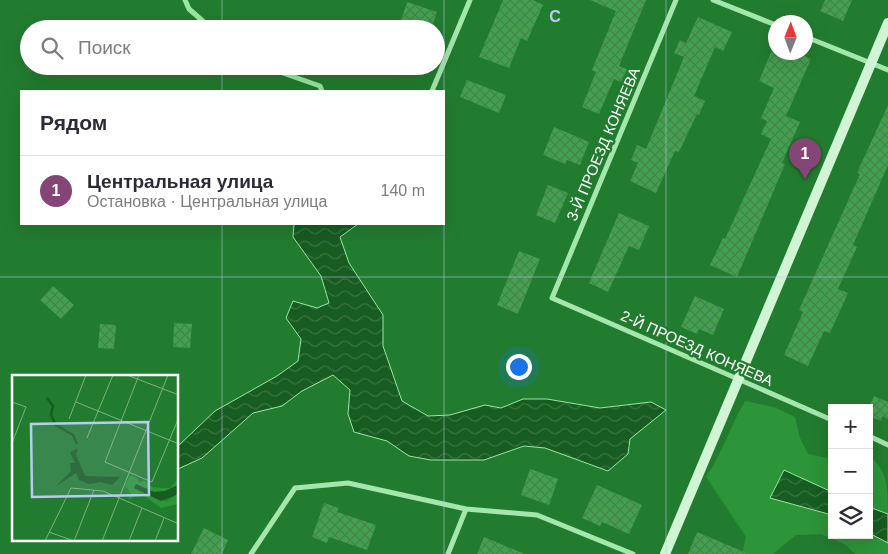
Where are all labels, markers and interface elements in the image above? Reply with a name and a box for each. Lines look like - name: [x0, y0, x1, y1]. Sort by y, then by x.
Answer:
- text: C: [549, 8, 561, 25]
- north arrow: [768, 15, 813, 60]
- search box: [20, 20, 445, 75]
- icon: search: [38, 34, 66, 62]
- text: Поиск: [78, 37, 131, 58]
- street label: 3-Й ПРОЕЗД КОНЯЕВА: [563, 65, 643, 223]
- text: Рядом: [40, 111, 107, 134]
- pin: 1: [789, 138, 821, 179]
- text: Центральная улица: [87, 171, 273, 192]
- text: 1: [52, 182, 60, 199]
- text: 140 m: [381, 182, 425, 199]
- text: Остановка · Центральная улица: [87, 193, 327, 210]
- street label: 2-Й ПРОЕЗД КОНЯЕВА: [618, 307, 776, 389]
- your location: [506, 354, 532, 380]
- inset map: [12, 375, 179, 542]
- map controls: [828, 404, 873, 539]
- button: +: [828, 404, 873, 449]
- button: −: [828, 449, 873, 494]
- button: layers: [828, 494, 873, 539]

